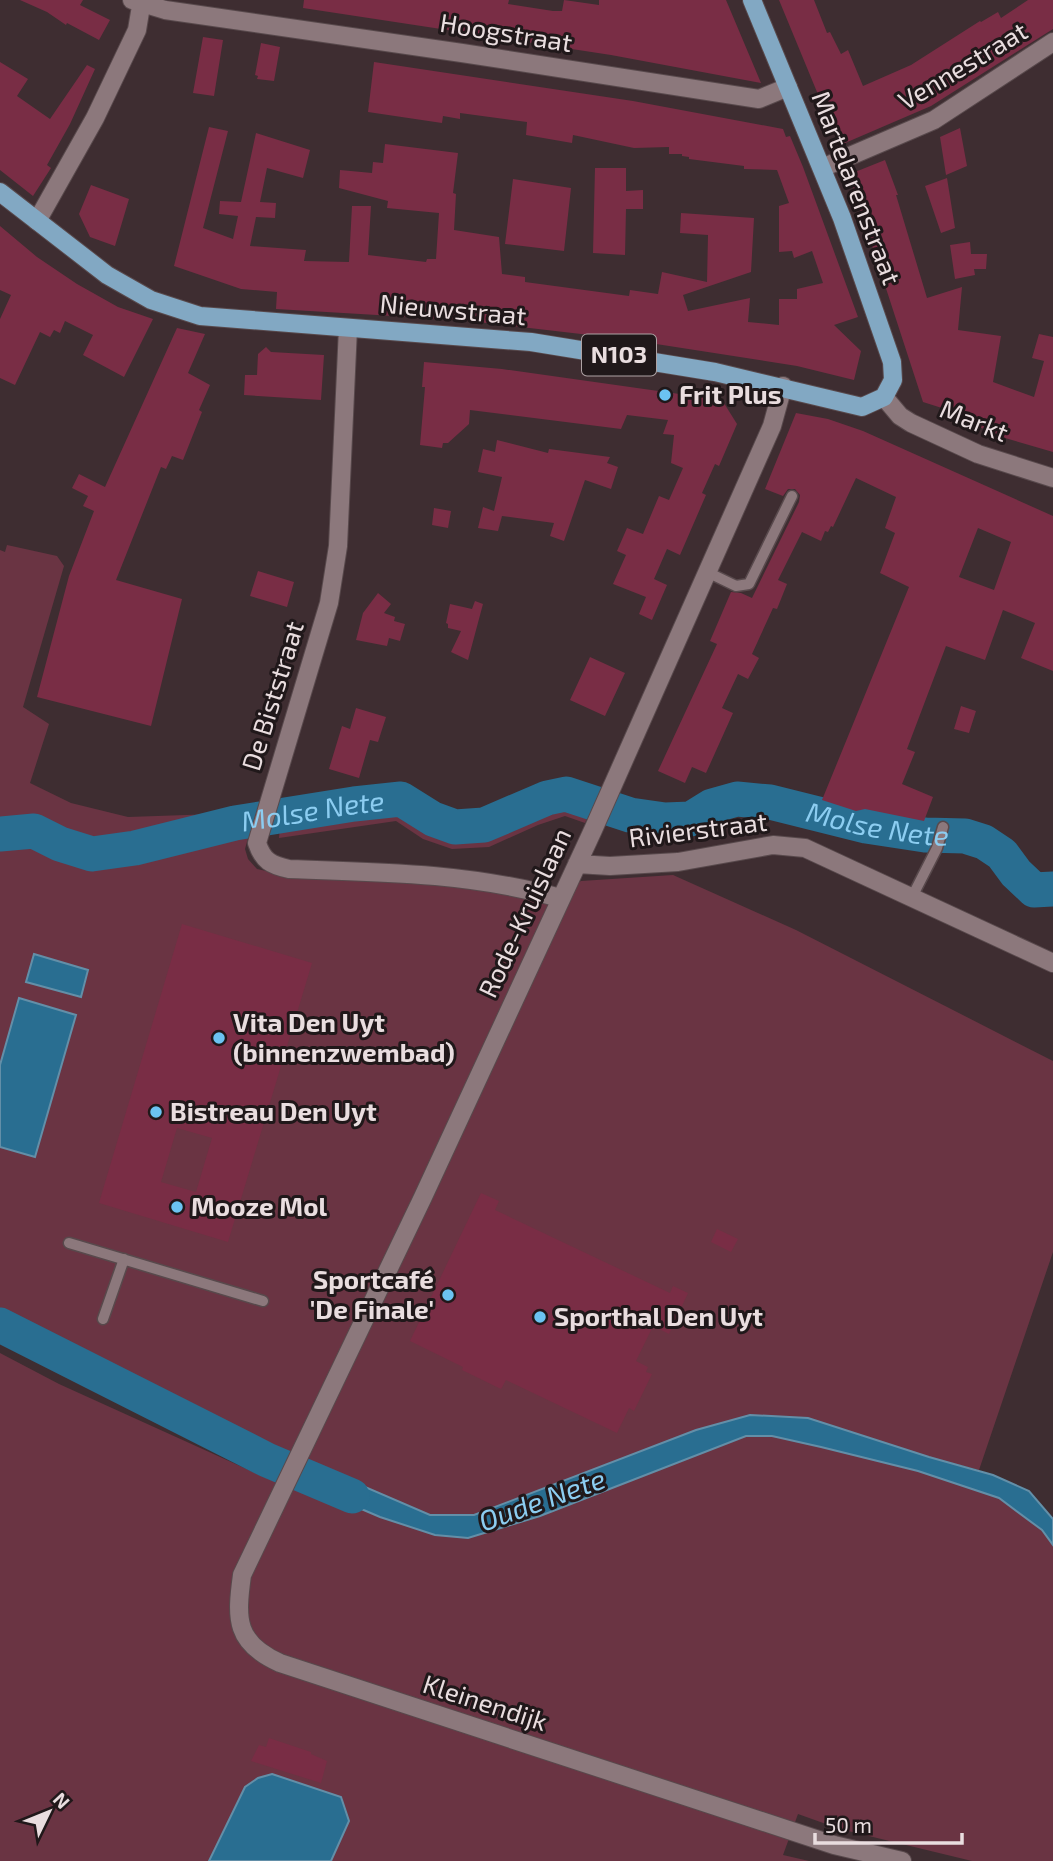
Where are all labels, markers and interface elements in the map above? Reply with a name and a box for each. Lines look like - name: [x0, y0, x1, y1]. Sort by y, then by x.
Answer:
- street label: Hoogstraat: [438, 6, 575, 57]
- street label: Vennestraat: [892, 14, 1032, 115]
- street label: Martelarenstraat: [806, 86, 909, 289]
- street label: Nieuwstraat: [379, 287, 528, 330]
- road number: N103: [582, 334, 656, 376]
- place label: Frit Plus: [679, 378, 782, 409]
- marker: Frit Plus: [657, 387, 673, 403]
- street label: Markt: [936, 392, 1013, 447]
- street label: De Biststraat: [234, 617, 309, 774]
- water label: Molse Nete: [239, 783, 386, 838]
- water label: Molse Nete: [803, 794, 949, 852]
- street label: Rivierstraat: [627, 805, 769, 852]
- street label: Rode-Kruislaan: [471, 823, 576, 1002]
- place label: Vita Den Uyt (binnenzwembad): [233, 1006, 455, 1067]
- marker: Vita Den Uyt (binnenzwembad): [211, 1030, 227, 1046]
- place label: Bistreau Den Uyt: [170, 1095, 377, 1127]
- marker: Bistreau Den Uyt: [148, 1104, 164, 1120]
- place label: Mooze Mol: [191, 1190, 327, 1221]
- marker: Mooze Mol: [169, 1199, 185, 1215]
- place label: Sportcafé 'De Finale': [310, 1263, 434, 1324]
- marker: Sportcafé 'De Finale': [440, 1287, 456, 1303]
- place label: Sporthal Den Uyt: [554, 1300, 763, 1332]
- marker: Sporthal Den Uyt: [532, 1309, 548, 1325]
- water label: Oude Nete: [474, 1460, 610, 1538]
- street label: Kleinendijk: [419, 1667, 551, 1736]
- north arrow: [14, 1777, 84, 1847]
- text: N: [49, 1787, 75, 1813]
- scale bar: [815, 1801, 962, 1845]
- text: 50 m: [825, 1812, 872, 1837]

